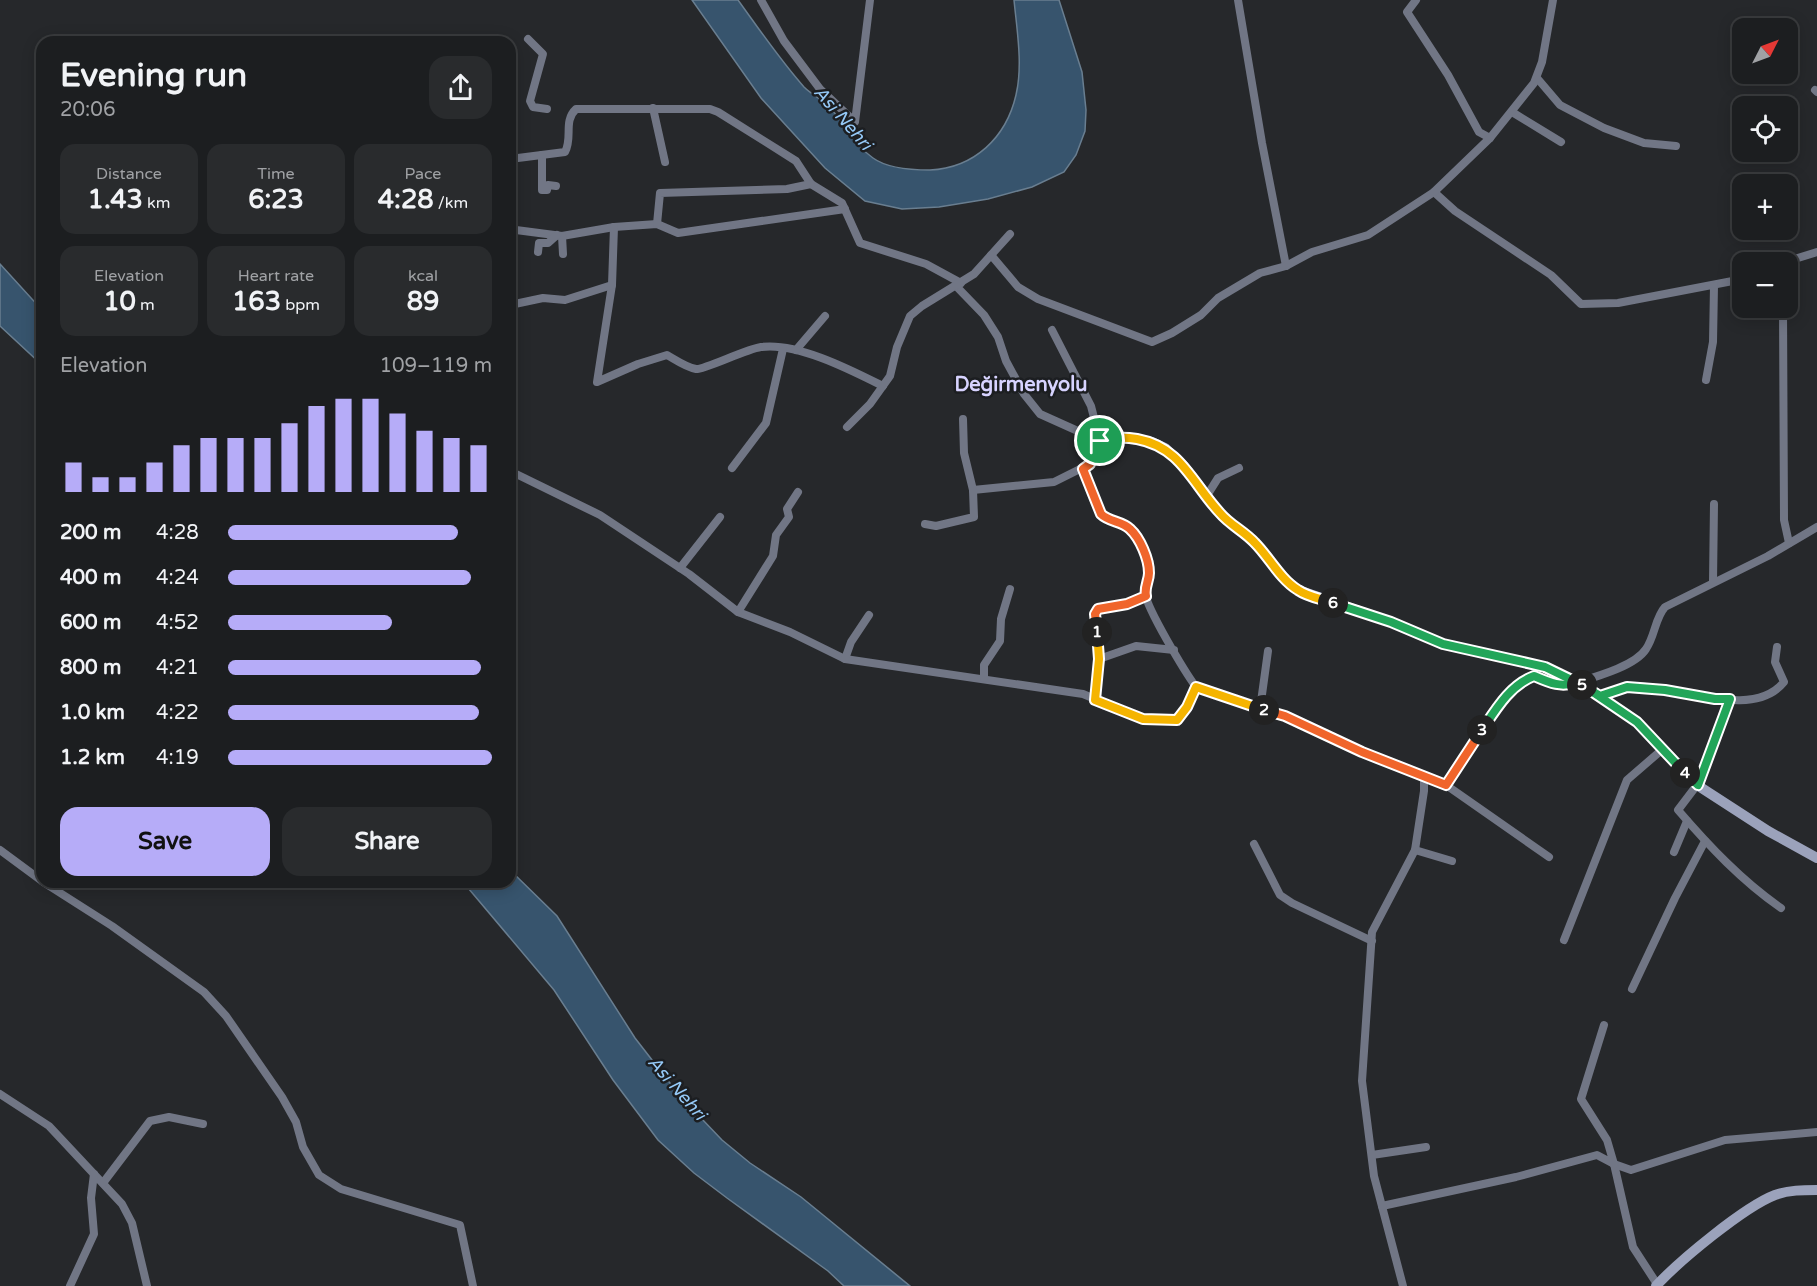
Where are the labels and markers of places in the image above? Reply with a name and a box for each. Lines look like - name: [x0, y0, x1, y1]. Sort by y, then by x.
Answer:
- pin: [1074, 415, 1125, 466]
- pin: 6: [1318, 588, 1348, 618]
- pin: 1: [1082, 617, 1112, 647]
- pin: 5: [1567, 670, 1597, 700]
- pin: 2: [1249, 695, 1279, 725]
- pin: 3: [1467, 715, 1497, 745]
- pin: 4: [1670, 758, 1700, 788]

